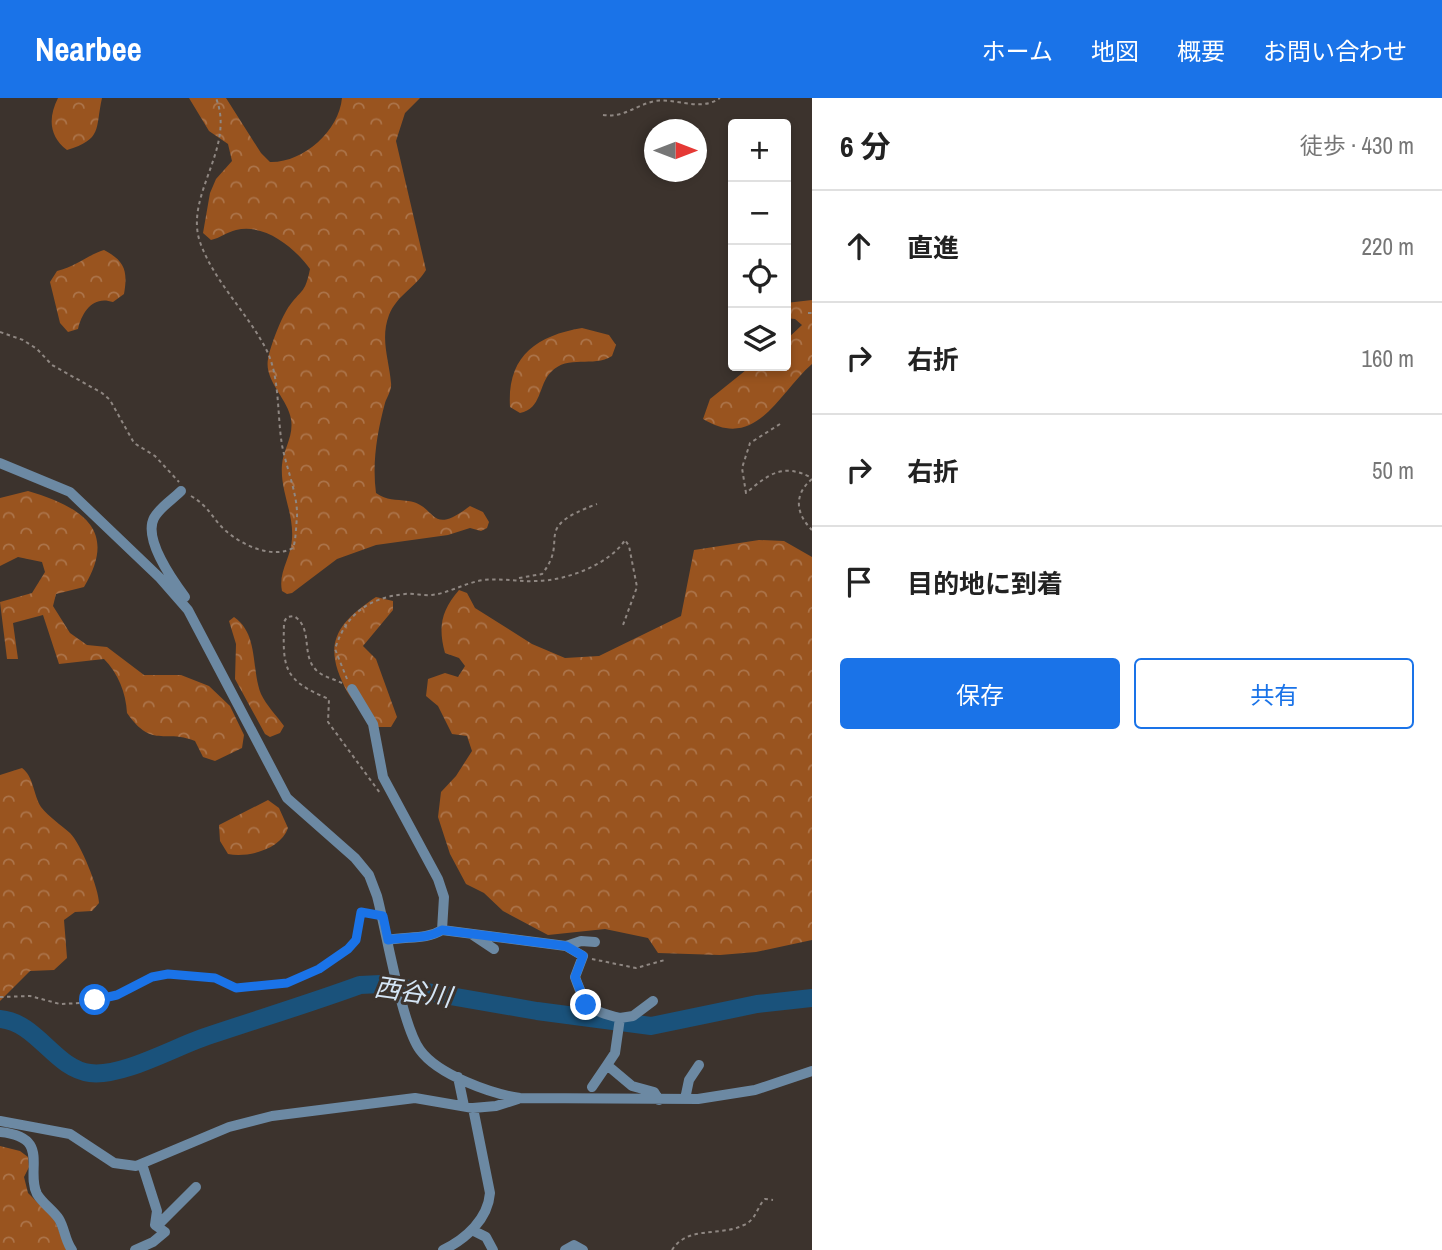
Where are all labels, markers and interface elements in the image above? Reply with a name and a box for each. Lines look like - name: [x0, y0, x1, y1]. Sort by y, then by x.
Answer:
- text: Nearbee: [35, 27, 142, 71]
- text: ホーム: [982, 35, 1053, 67]
- text: 地図: [1091, 35, 1139, 67]
- text: 概要: [1177, 35, 1225, 67]
- text: お問い合わせ: [1263, 35, 1407, 67]
- north arrow: [644, 119, 707, 182]
- map controls: [728, 119, 791, 371]
- button: +: [728, 119, 791, 182]
- text: 6 分: [840, 126, 891, 166]
- text: 徒歩 · 430 m: [1300, 130, 1414, 161]
- button: −: [728, 182, 791, 245]
- icon: ahead: [840, 227, 878, 265]
- text: 直進: [907, 230, 959, 265]
- text: 220 m: [1362, 231, 1414, 262]
- button: locate: [728, 245, 791, 308]
- button: layers: [728, 308, 791, 371]
- icon: right: [840, 339, 878, 377]
- text: 右折: [907, 342, 959, 377]
- text: 160 m: [1362, 343, 1414, 374]
- icon: right: [840, 451, 878, 489]
- text: 右折: [907, 454, 959, 489]
- text: 50 m: [1372, 455, 1414, 486]
- icon: arrive: [840, 563, 878, 601]
- text: 目的地に到着: [907, 566, 1063, 601]
- button: 保存: [840, 658, 1120, 729]
- button: 共有: [1134, 658, 1414, 729]
- water label: 西谷川: [372, 969, 457, 1015]
- route start: [79, 984, 110, 1015]
- route end: [570, 989, 601, 1020]

